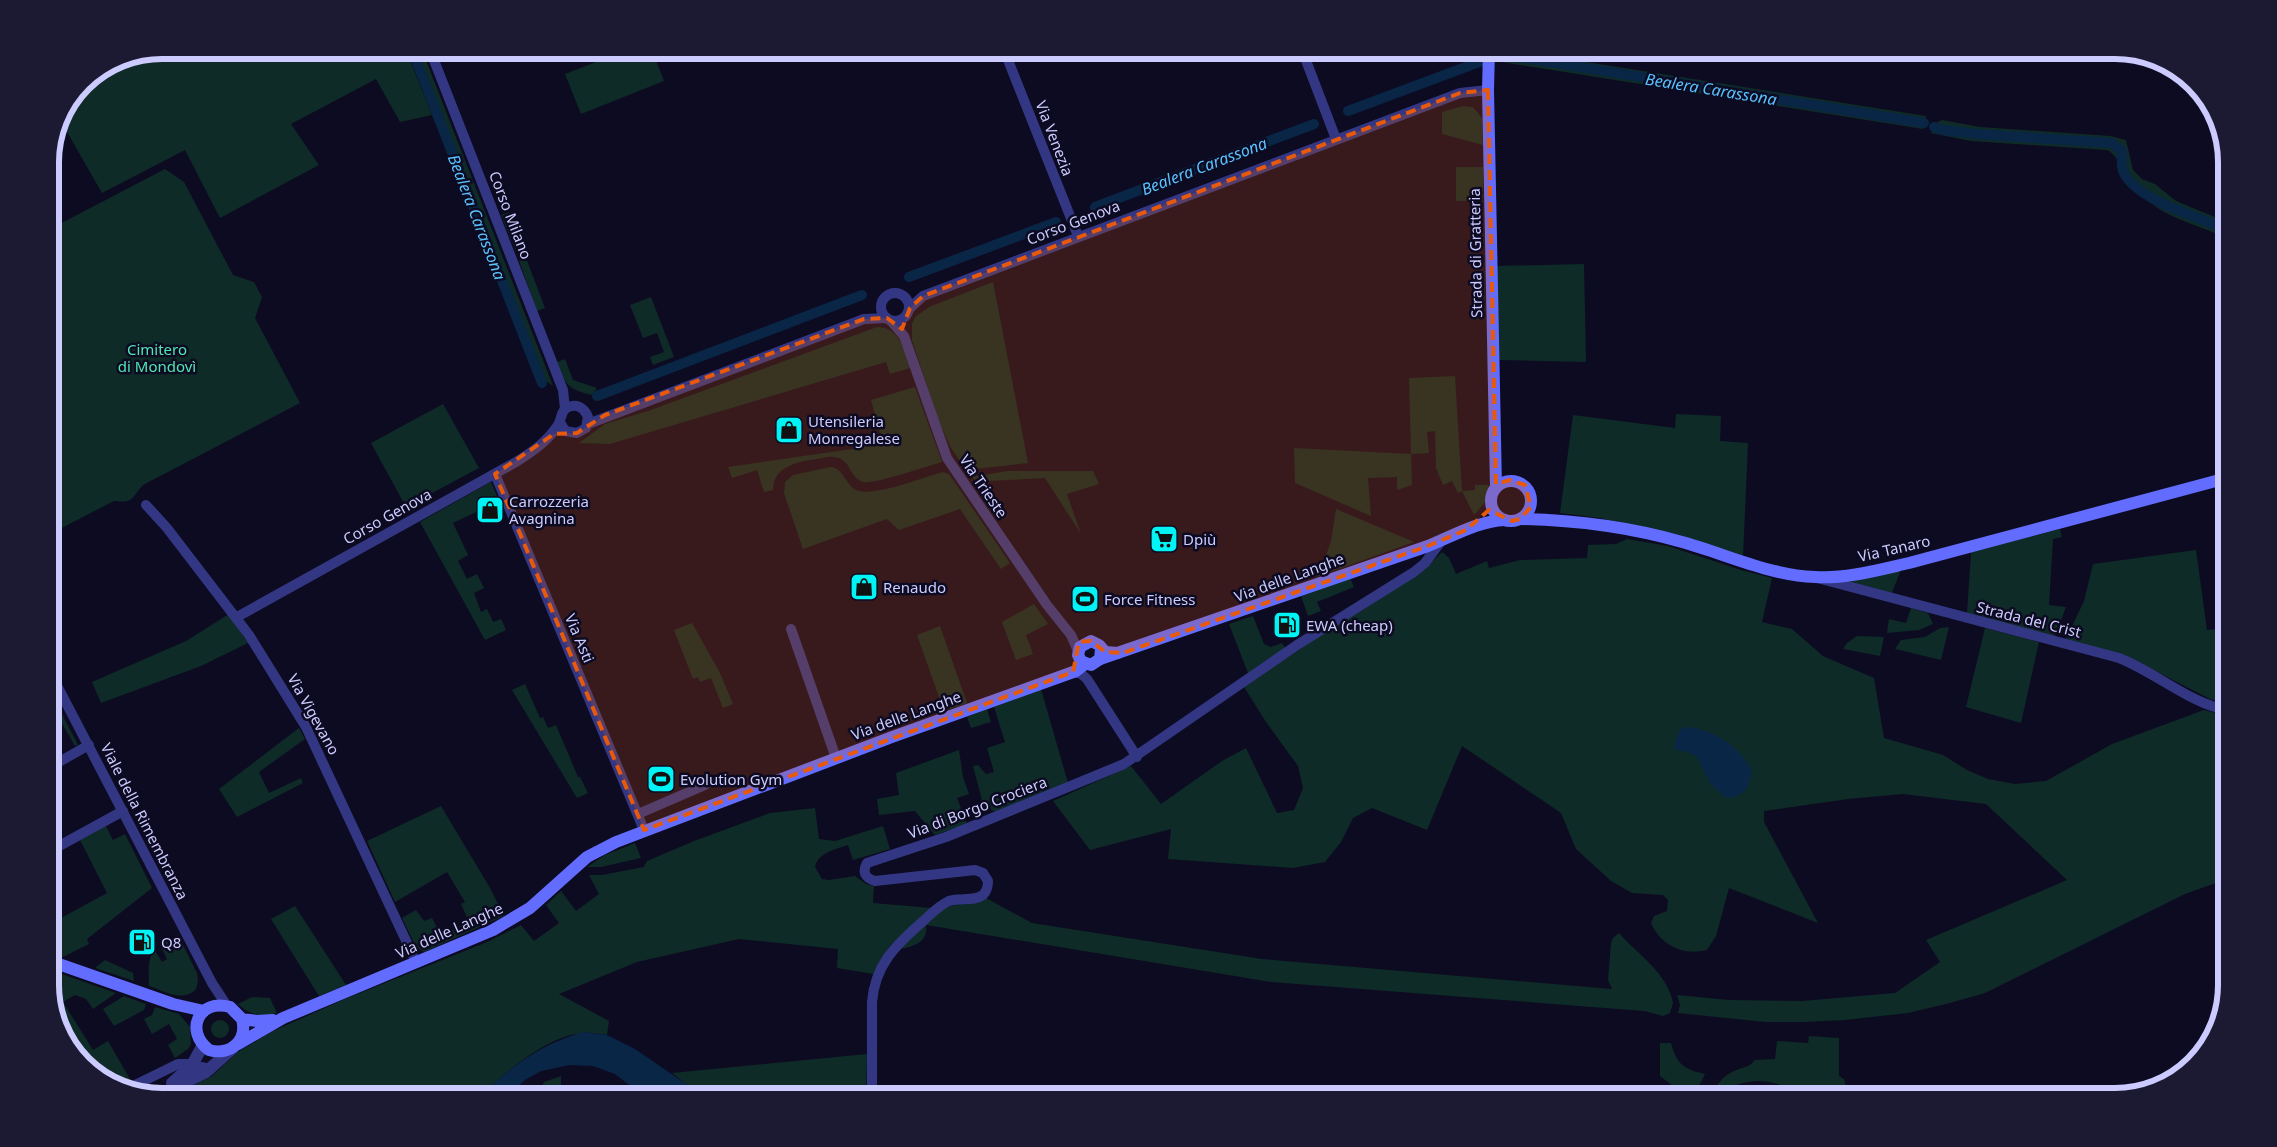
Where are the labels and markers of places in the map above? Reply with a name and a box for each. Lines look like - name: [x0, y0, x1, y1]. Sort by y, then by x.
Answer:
- place label: Utensileria Monregalese: [808, 411, 900, 448]
- shop icon: Utensileria Monregalese: [774, 415, 804, 445]
- place label: Carrozzeria Avagnina: [509, 491, 589, 528]
- shop icon: Carrozzeria Avagnina: [475, 495, 505, 525]
- supermarket icon: Dpiù: [1149, 524, 1179, 554]
- place label: Dpiù: [1183, 529, 1216, 549]
- shop icon: Renaudo: [849, 572, 879, 602]
- place label: Renaudo: [883, 577, 946, 597]
- sports icon: Force Fitness: [1070, 584, 1100, 614]
- place label: Force Fitness: [1104, 589, 1196, 609]
- fuel station icon: EWA (cheap): [1272, 610, 1302, 640]
- place label: EWA (cheap): [1306, 615, 1393, 635]
- sports icon: Evolution Gym: [646, 764, 676, 794]
- place label: Evolution Gym: [680, 769, 782, 789]
- fuel station icon: Q8: [127, 927, 157, 957]
- place label: Q8: [161, 932, 181, 952]

